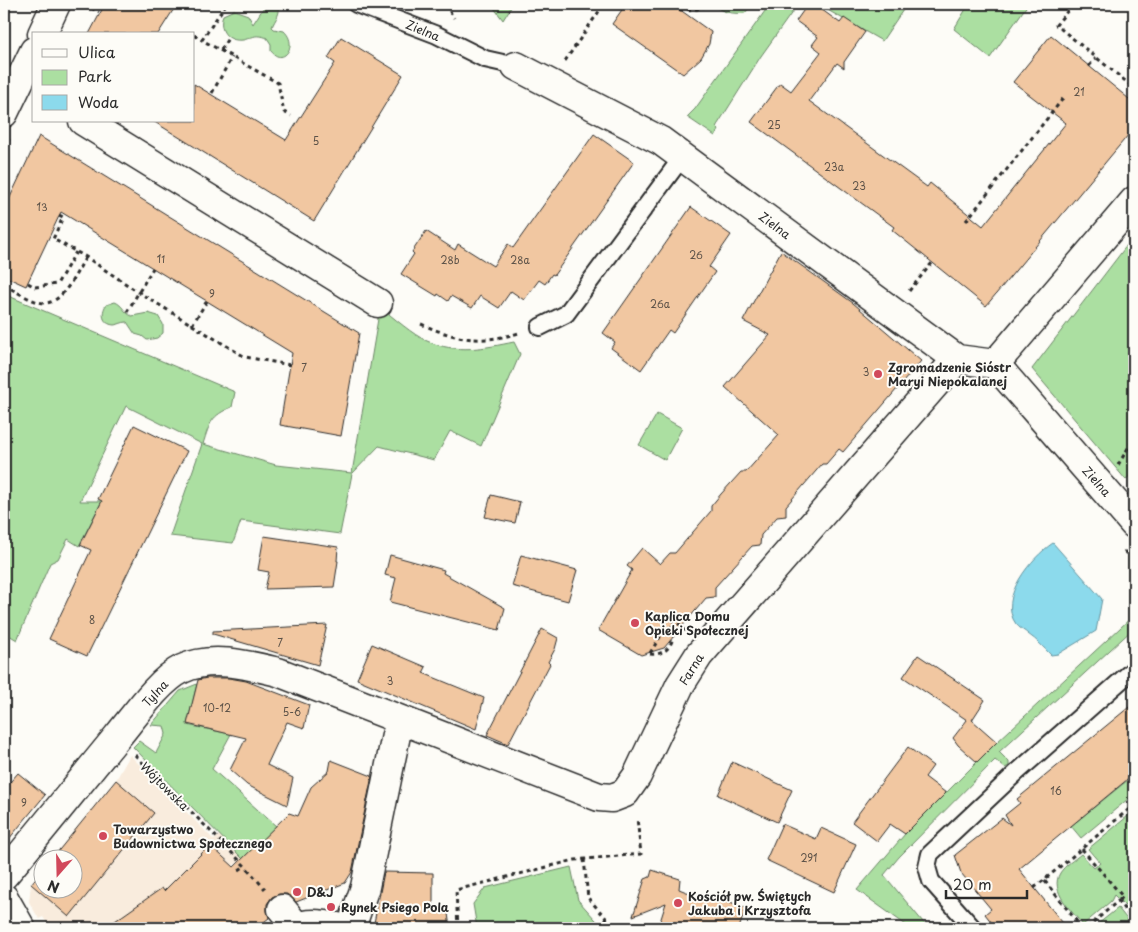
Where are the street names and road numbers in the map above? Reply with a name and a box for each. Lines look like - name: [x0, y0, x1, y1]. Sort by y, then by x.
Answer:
- street label: Zielna: [403, 15, 443, 45]
- street label: Zielna: [755, 207, 795, 243]
- street label: Zielna: [1079, 462, 1116, 501]
- street label: Farna: [674, 649, 708, 688]
- street label: Tylna: [138, 675, 173, 710]
- street label: Wójtowska: [137, 758, 194, 815]

